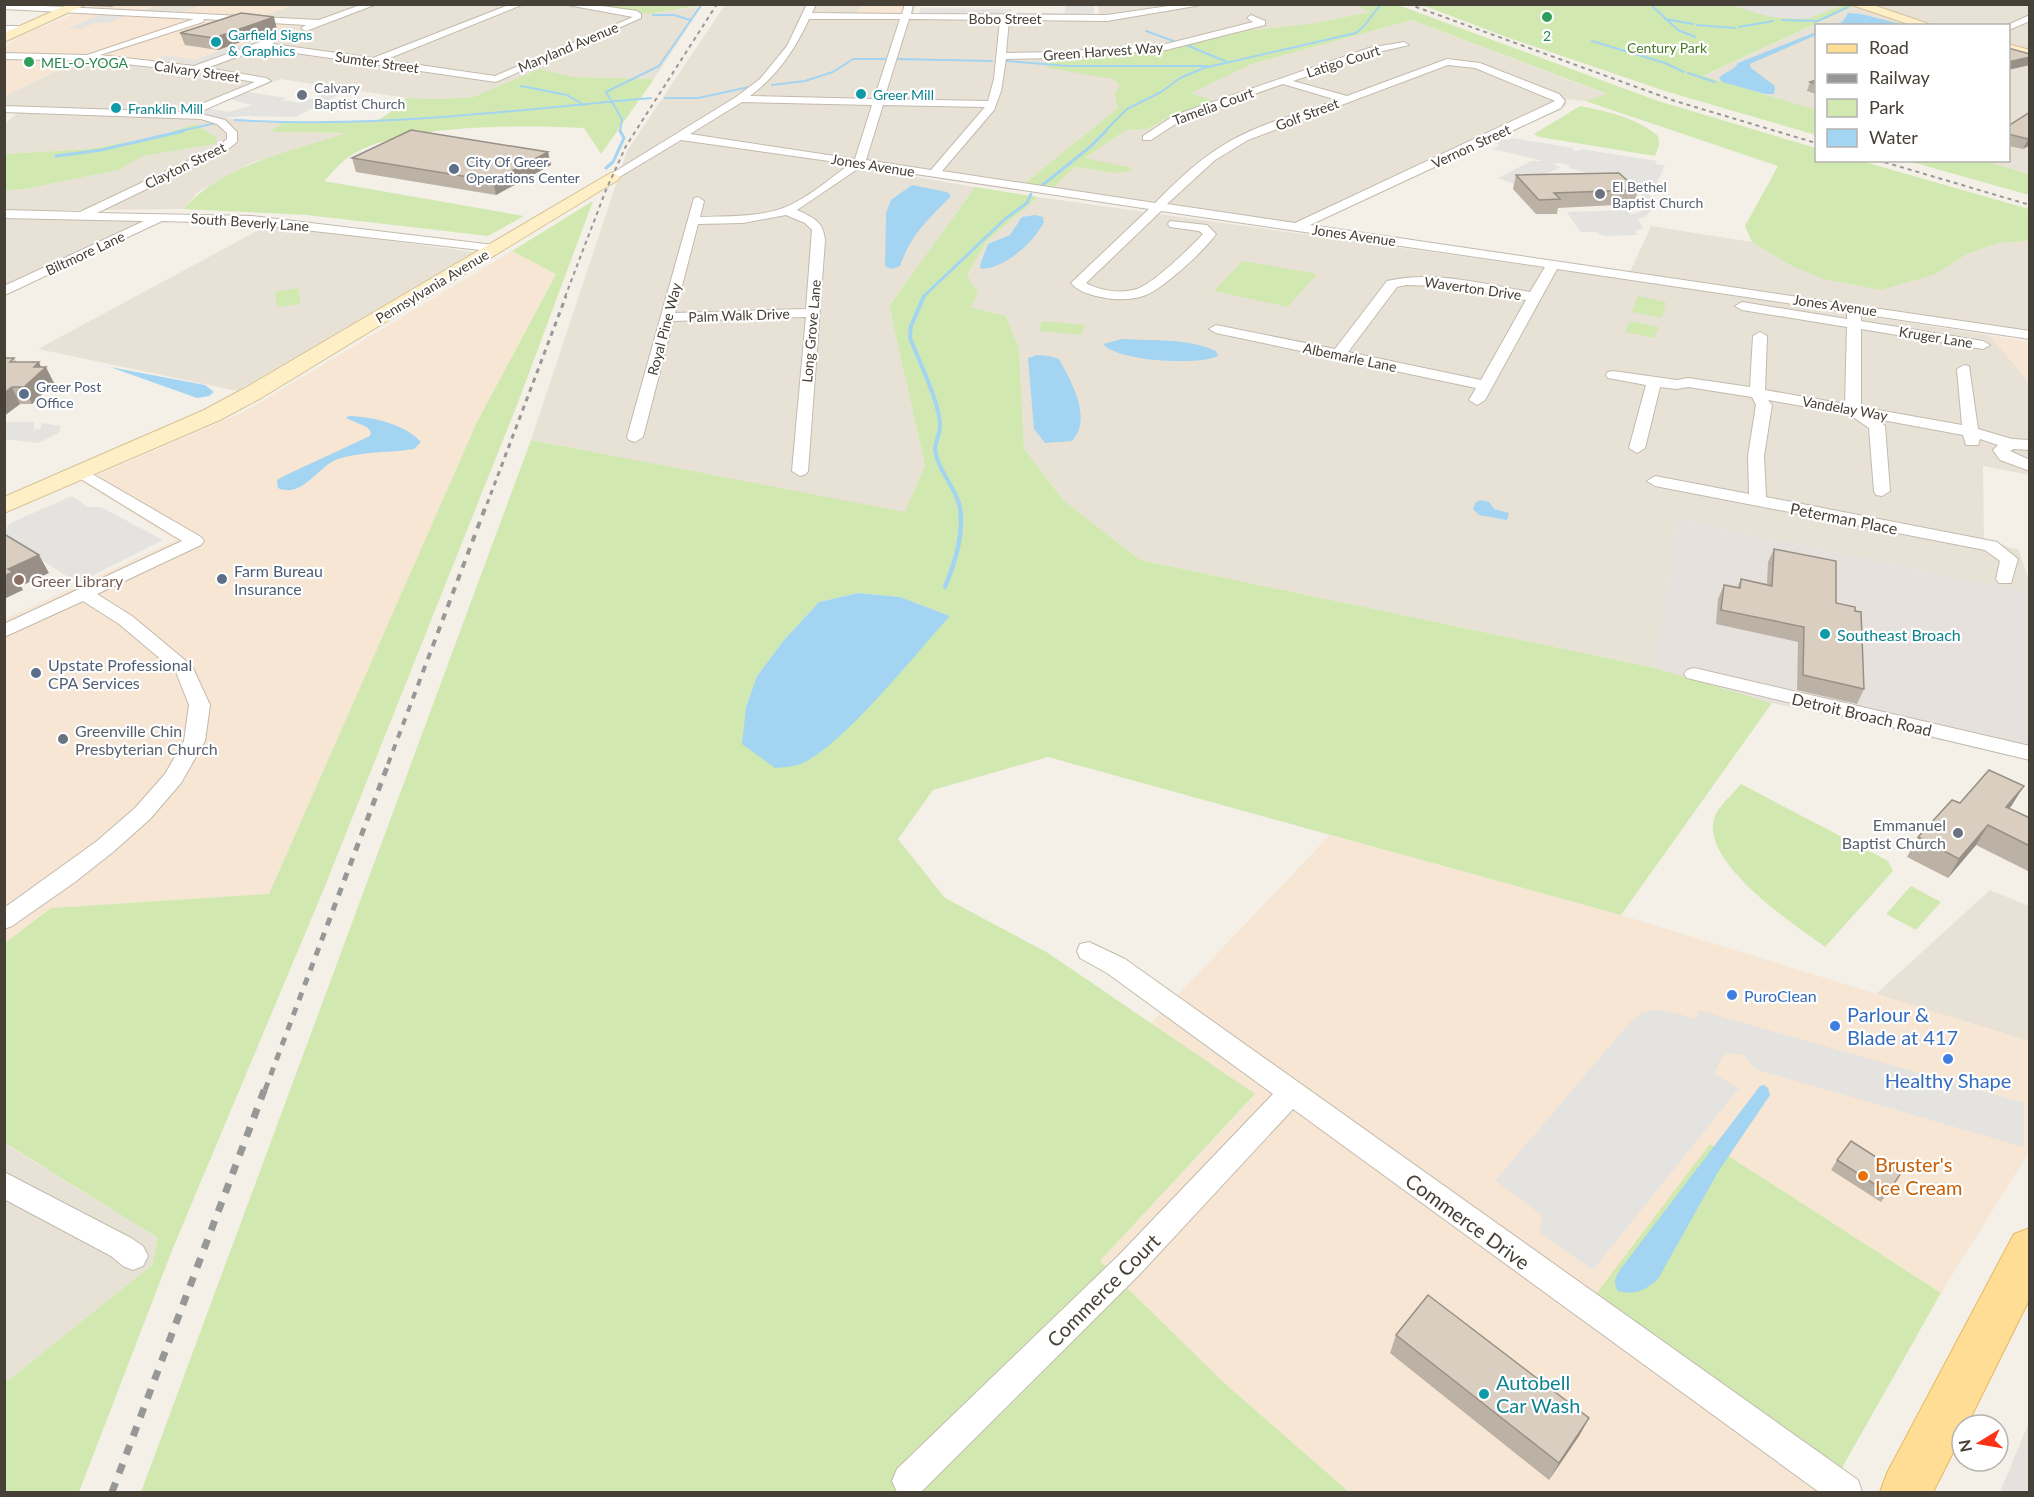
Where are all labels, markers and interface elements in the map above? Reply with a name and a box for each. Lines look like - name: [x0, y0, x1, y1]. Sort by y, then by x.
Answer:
- street label: Bobo Street: [968, 10, 1042, 27]
- marker: 2: [1540, 10, 1554, 24]
- street label: Maryland Avenue: [515, 18, 621, 76]
- legend: [1815, 24, 2010, 162]
- place label: Garfield Signs & Graphics: [228, 26, 312, 59]
- place label: 2: [1543, 27, 1551, 44]
- marker: Garfield Signs & Graphics: [209, 35, 223, 49]
- text: Road: [1869, 36, 1909, 58]
- street label: Green Harvest Way: [1042, 38, 1164, 64]
- park label: Century Park: [1627, 39, 1708, 56]
- street label: Latigo Court: [1304, 41, 1382, 81]
- street label: Sumter Street: [334, 48, 420, 76]
- place label: MEL-O-YOGA: [41, 54, 129, 71]
- marker: MEL-O-YOGA: [22, 55, 36, 69]
- street label: Calvary Street: [153, 57, 241, 85]
- text: Railway: [1869, 66, 1930, 88]
- place label: Calvary Baptist Church: [314, 79, 405, 112]
- street label: Tamelia Court: [1170, 84, 1256, 128]
- place label: Greer Mill: [873, 86, 934, 103]
- marker: Greer Mill: [854, 87, 868, 101]
- marker: Calvary Baptist Church: [295, 88, 309, 102]
- street label: Golf Street: [1273, 94, 1341, 134]
- text: Park: [1869, 96, 1905, 118]
- place label: Franklin Mill: [128, 100, 203, 117]
- marker: Franklin Mill: [109, 101, 123, 115]
- street label: Vernon Street: [1429, 120, 1513, 172]
- text: Water: [1869, 126, 1918, 148]
- street label: Clayton Street: [142, 138, 228, 192]
- street label: Jones Avenue: [830, 150, 916, 180]
- place label: City Of Greer Operations Center: [466, 153, 580, 186]
- marker: City Of Greer Operations Center: [447, 162, 461, 176]
- place label: El Bethel Baptist Church: [1612, 178, 1703, 211]
- marker: El Bethel Baptist Church: [1593, 187, 1607, 201]
- street label: South Beverly Lane: [190, 209, 310, 235]
- street label: Jones Avenue: [1311, 221, 1397, 249]
- street label: Biltmore Lane: [43, 227, 127, 279]
- street label: Pennsylvania Avenue: [372, 245, 492, 327]
- street label: Waverton Drive: [1423, 273, 1523, 303]
- street label: Long Grove Lane: [798, 279, 824, 383]
- street label: Royal Pine Way: [643, 280, 685, 377]
- street label: Jones Avenue: [1792, 291, 1878, 319]
- street label: Palm Walk Drive: [688, 305, 790, 325]
- street label: Kruger Lane: [1898, 323, 1974, 351]
- street label: Albemarle Lane: [1302, 339, 1398, 375]
- place label: Greer Post Office: [36, 378, 101, 411]
- marker: Greer Post Office: [17, 387, 31, 401]
- street label: Vandelay Way: [1801, 392, 1890, 424]
- street label: Peterman Place: [1789, 498, 1899, 538]
- place label: Farm Bureau Insurance: [234, 561, 323, 598]
- place label: Greer Library: [31, 571, 124, 590]
- marker: Farm Bureau Insurance: [215, 572, 229, 586]
- marker: Greer Library: [12, 573, 26, 587]
- place label: Southeast Broach: [1837, 625, 1961, 644]
- marker: Southeast Broach: [1818, 627, 1832, 641]
- place label: Upstate Professional CPA Services: [48, 655, 192, 692]
- marker: Upstate Professional CPA Services: [29, 666, 43, 680]
- street label: Detroit Broach Road: [1790, 689, 1934, 739]
- place label: Greenville Chin Presbyterian Church: [75, 721, 218, 758]
- marker: Greenville Chin Presbyterian Church: [56, 732, 70, 746]
- place label: Emmanuel Baptist Church: [1842, 815, 1946, 852]
- marker: Emmanuel Baptist Church: [1951, 826, 1965, 840]
- place label: PuroClean: [1744, 986, 1817, 1005]
- marker: PuroClean: [1725, 988, 1739, 1002]
- place label: Parlour & Blade at 417: [1847, 1002, 1958, 1049]
- marker: Parlour & Blade at 417: [1828, 1019, 1842, 1033]
- marker: Healthy Shape: [1941, 1052, 1955, 1066]
- place label: Healthy Shape: [1885, 1068, 2011, 1092]
- place label: Bruster's Ice Cream: [1875, 1152, 1962, 1199]
- street label: Commerce Drive: [1401, 1168, 1535, 1274]
- marker: Bruster's Ice Cream: [1856, 1169, 1870, 1183]
- street label: Commerce Court: [1041, 1228, 1165, 1352]
- place label: Autobell Car Wash: [1496, 1370, 1580, 1417]
- marker: Autobell Car Wash: [1477, 1387, 1491, 1401]
- north arrow: [1950, 1413, 2010, 1473]
- text: N: [1954, 1438, 1975, 1454]

